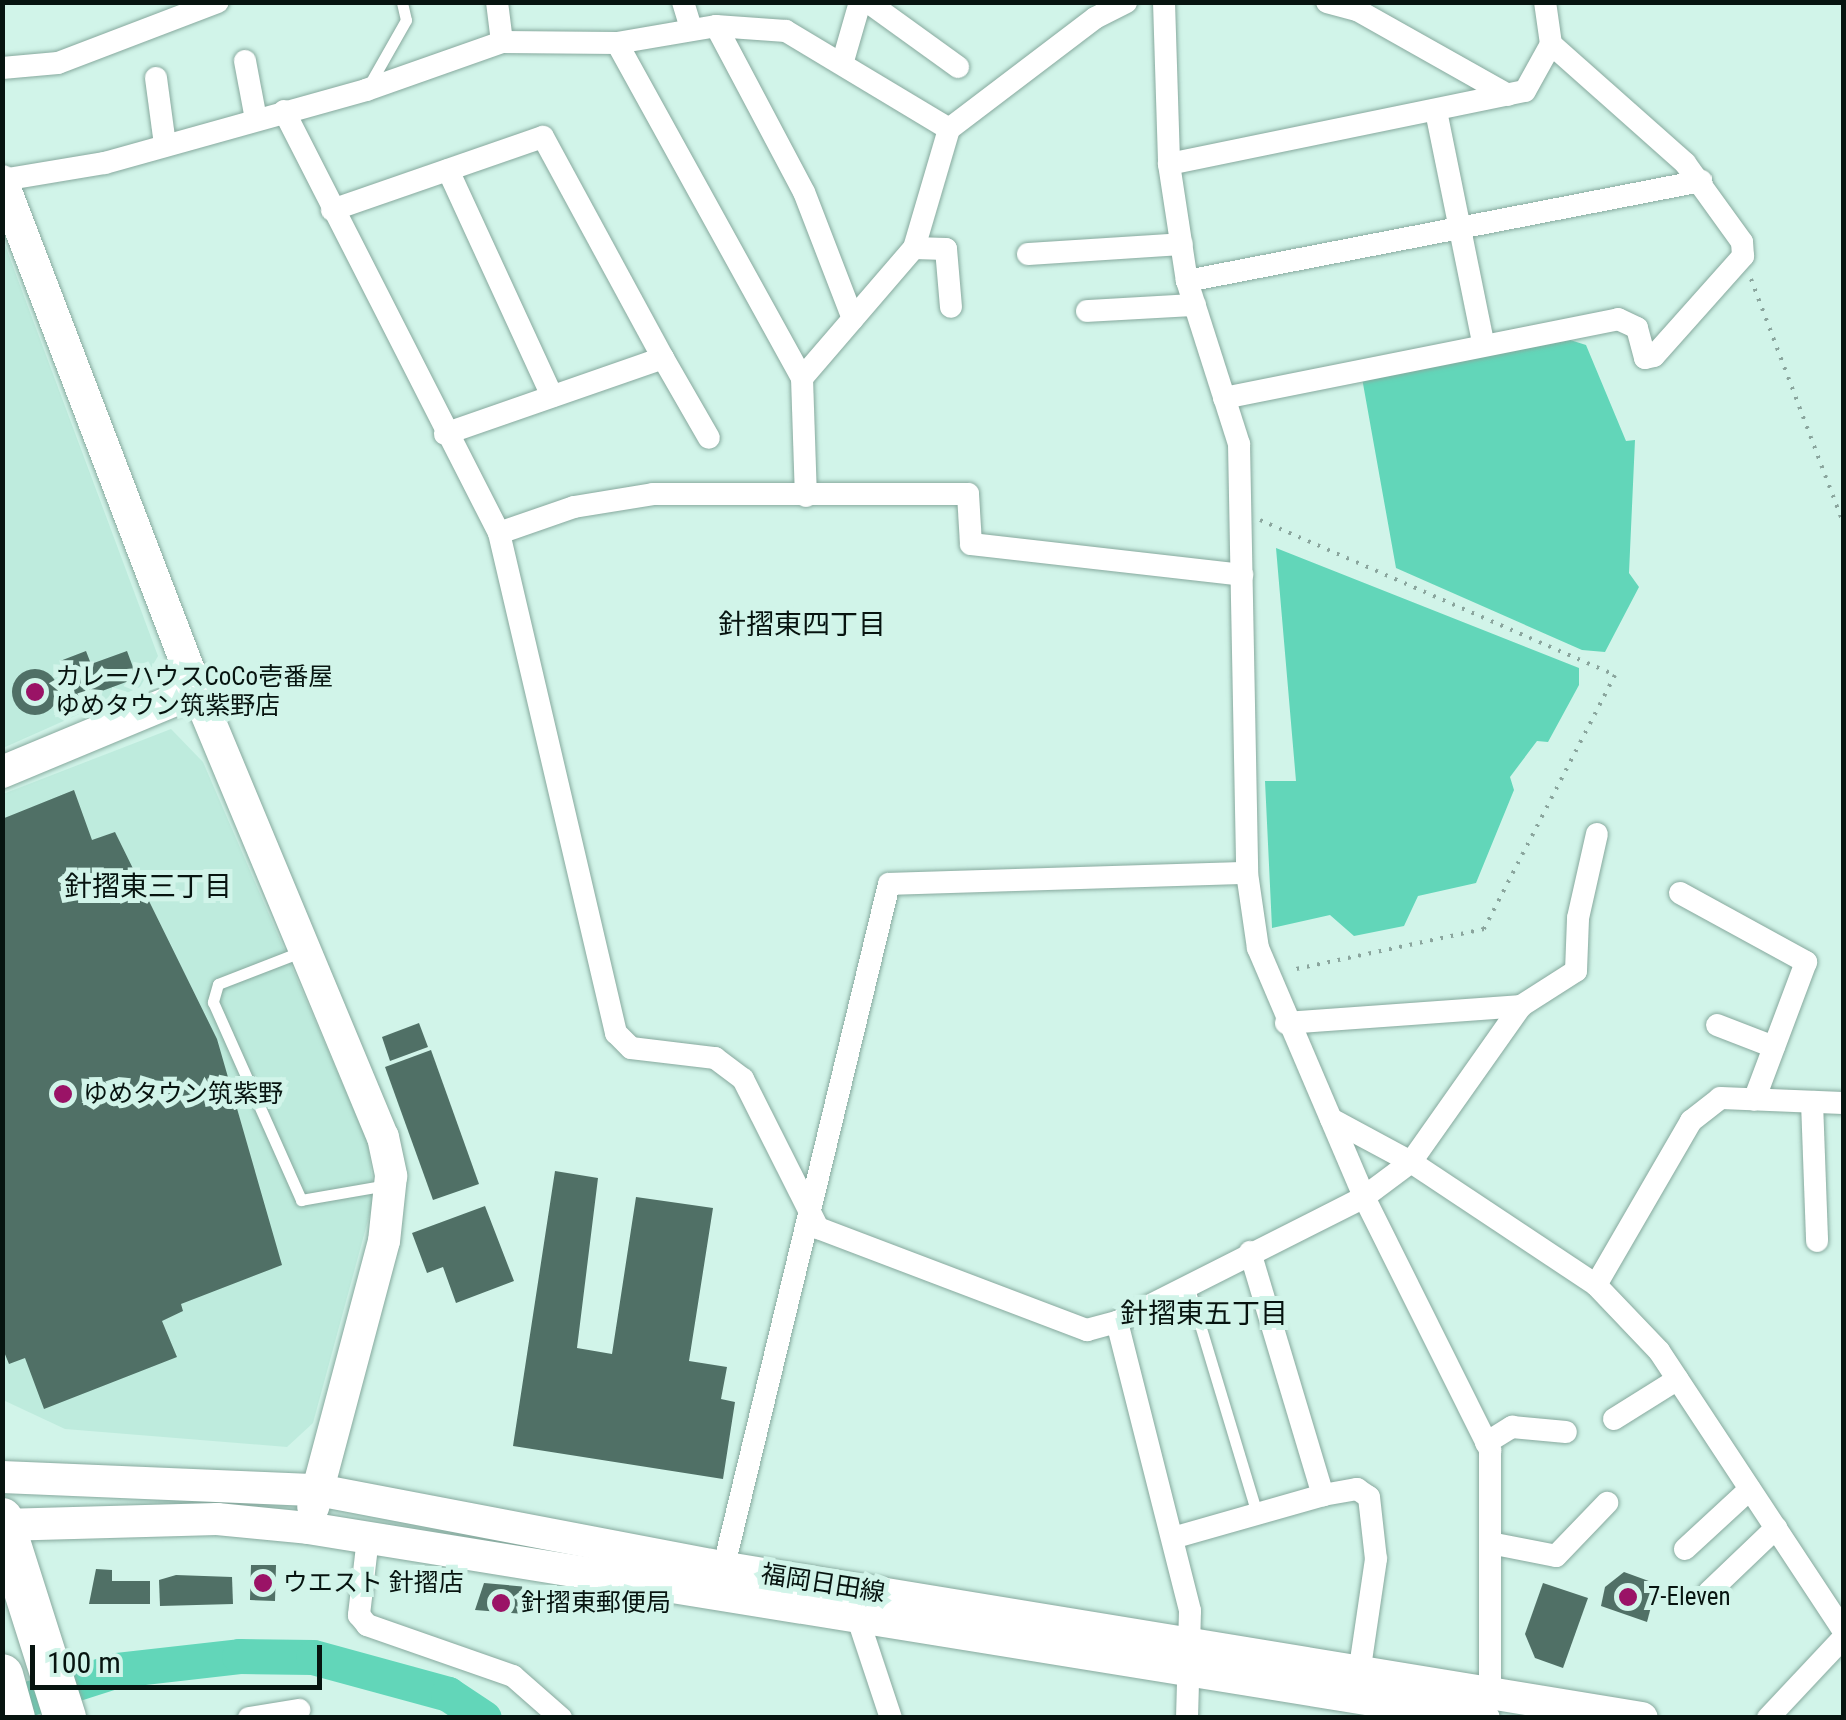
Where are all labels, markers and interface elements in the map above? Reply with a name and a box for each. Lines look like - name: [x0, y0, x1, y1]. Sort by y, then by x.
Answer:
- district label: 針摺東四丁目: [718, 608, 886, 642]
- place label: カレーハウスCoCo壱番屋 ゆめタウン筑紫野店: [55, 663, 333, 722]
- marker: カレーハウスCoCo壱番屋 ゆめタウン筑紫野店: [24, 681, 46, 703]
- district label: 針摺東三丁目: [64, 870, 232, 904]
- place label: ゆめタウン筑紫野: [83, 1079, 283, 1109]
- marker: ゆめタウン筑紫野: [52, 1083, 74, 1105]
- district label: 針摺東五丁目: [1120, 1297, 1288, 1331]
- street label: 福岡日田線: [759, 1559, 887, 1609]
- place label: ウエスト 針摺店: [283, 1568, 464, 1598]
- marker: ウエスト 針摺店: [252, 1572, 274, 1594]
- place label: 7-Eleven: [1648, 1582, 1731, 1612]
- marker: 7-Eleven: [1617, 1586, 1639, 1608]
- place label: 針摺東郵便局: [521, 1588, 671, 1618]
- marker: 針摺東郵便局: [490, 1592, 512, 1614]
- scale bar: [35, 1625, 328, 1687]
- text: 100 m: [47, 1645, 121, 1680]

